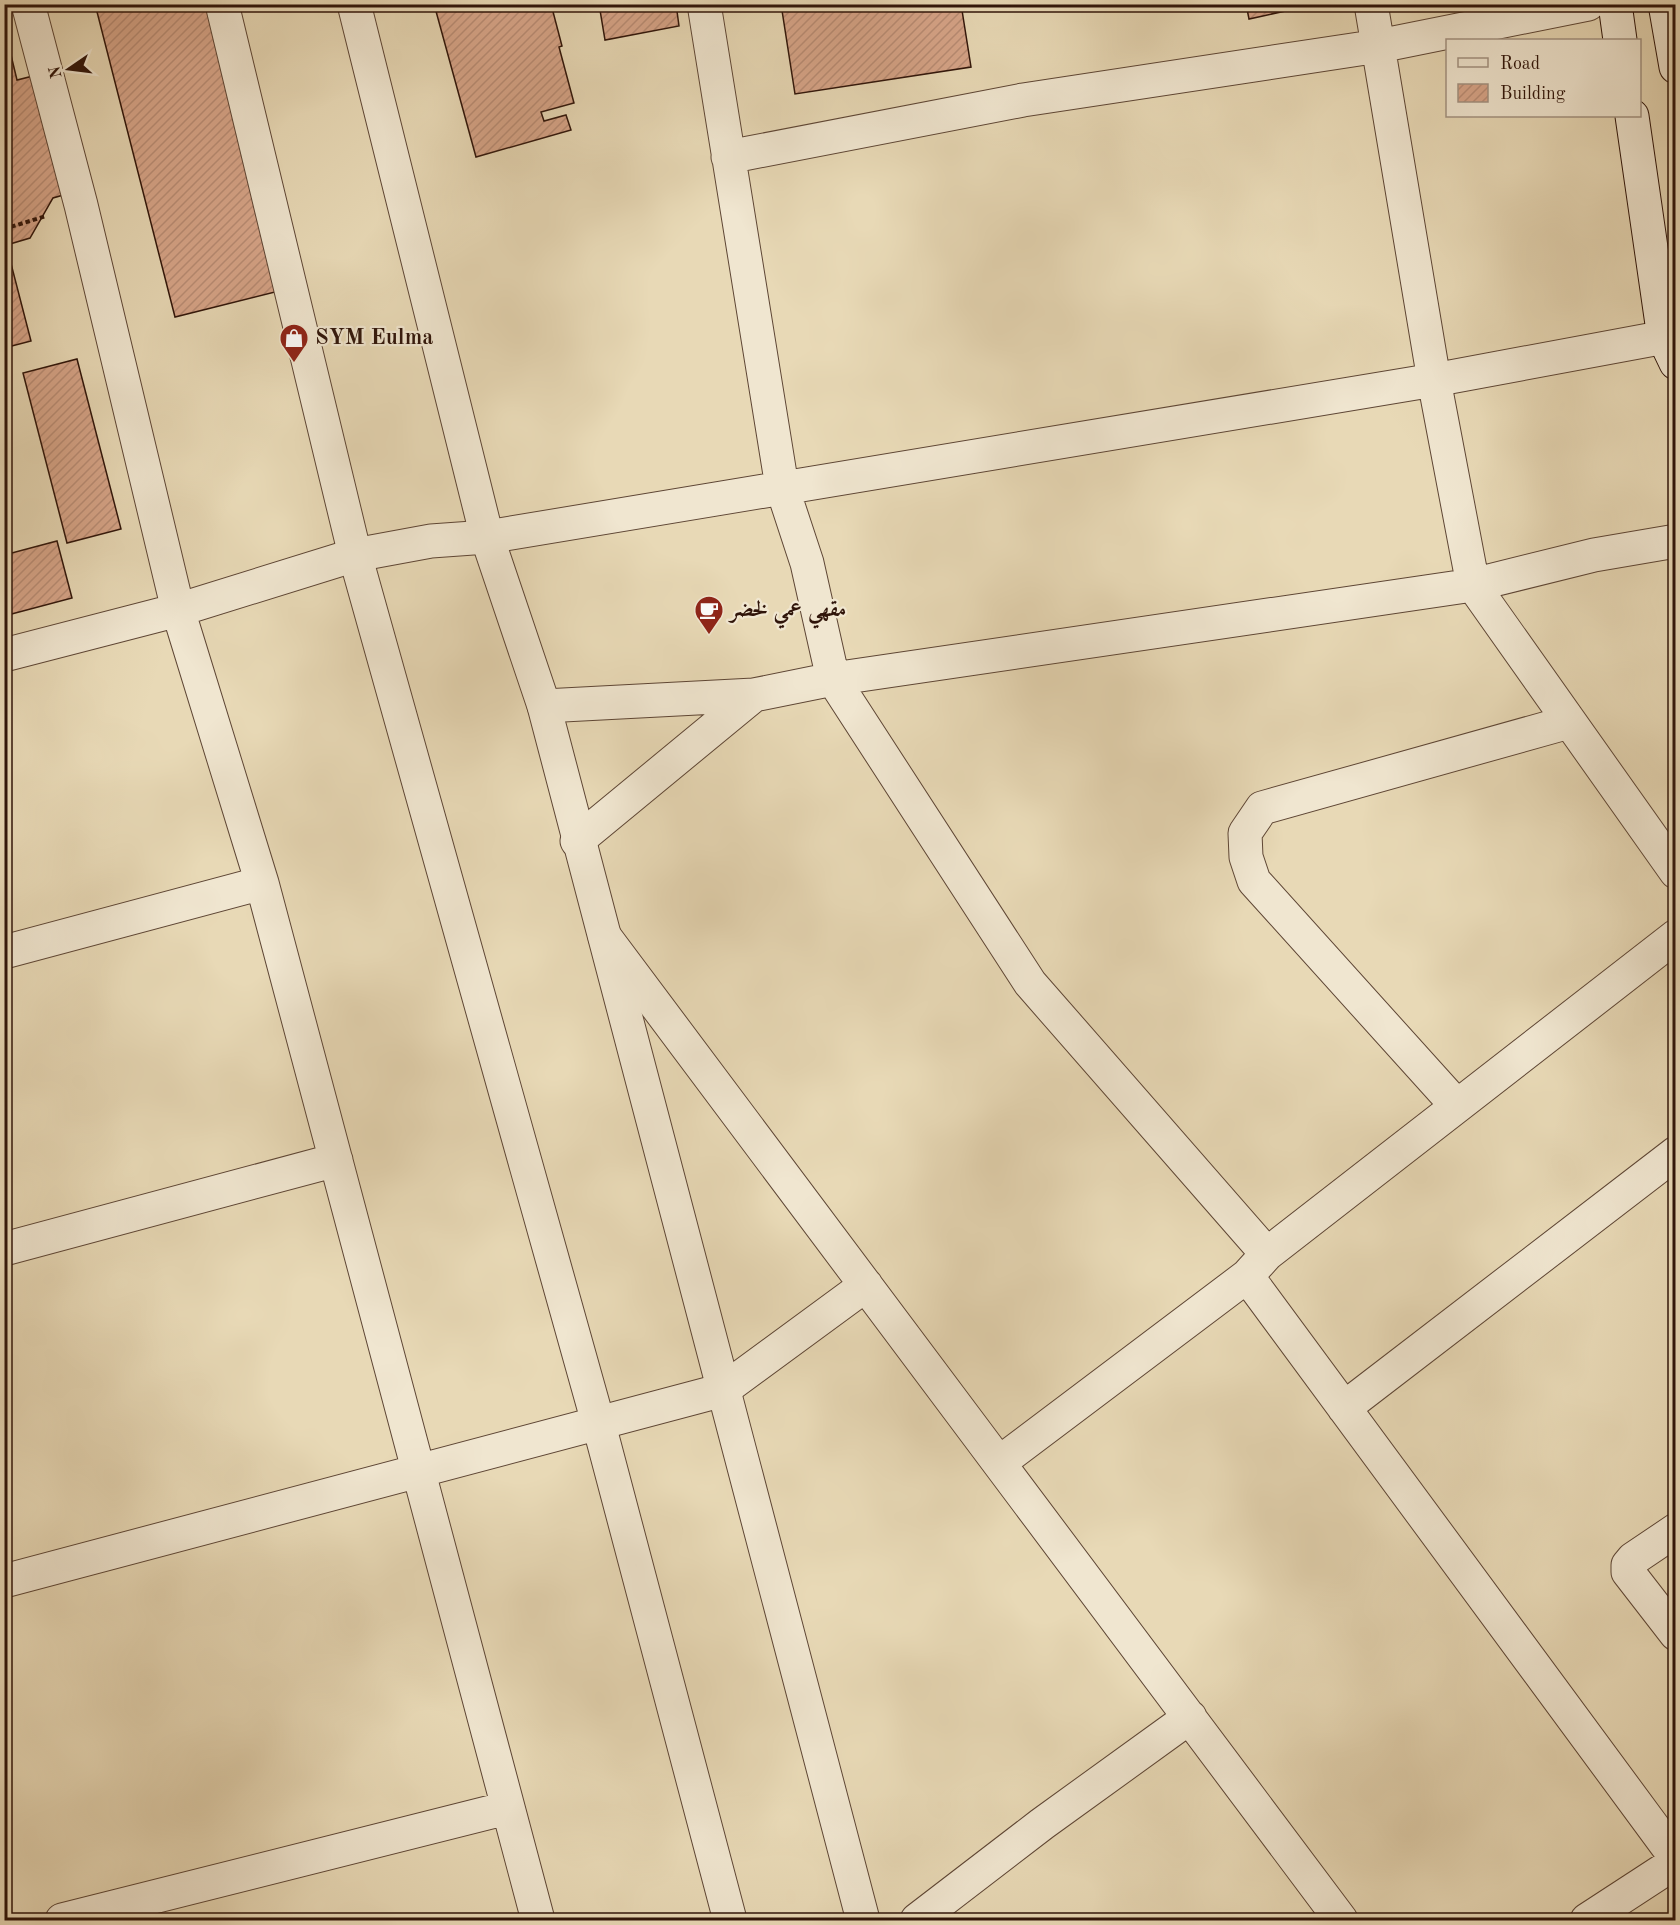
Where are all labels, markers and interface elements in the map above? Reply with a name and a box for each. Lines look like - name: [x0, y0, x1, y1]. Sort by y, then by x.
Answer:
- north arrow: [39, 39, 99, 99]
- legend: [1446, 39, 1641, 117]
- text: Road: [1500, 55, 1540, 73]
- text: N: [47, 64, 66, 80]
- text: Building: [1500, 85, 1566, 103]
- shop icon: SYM Eulma: [278, 322, 310, 364]
- place label: SYM Eulma: [315, 327, 433, 349]
- cafe icon: مقهي عمي لخضر: [693, 594, 725, 636]
- place label: مقهي عمي لخضر: [727, 599, 846, 629]

